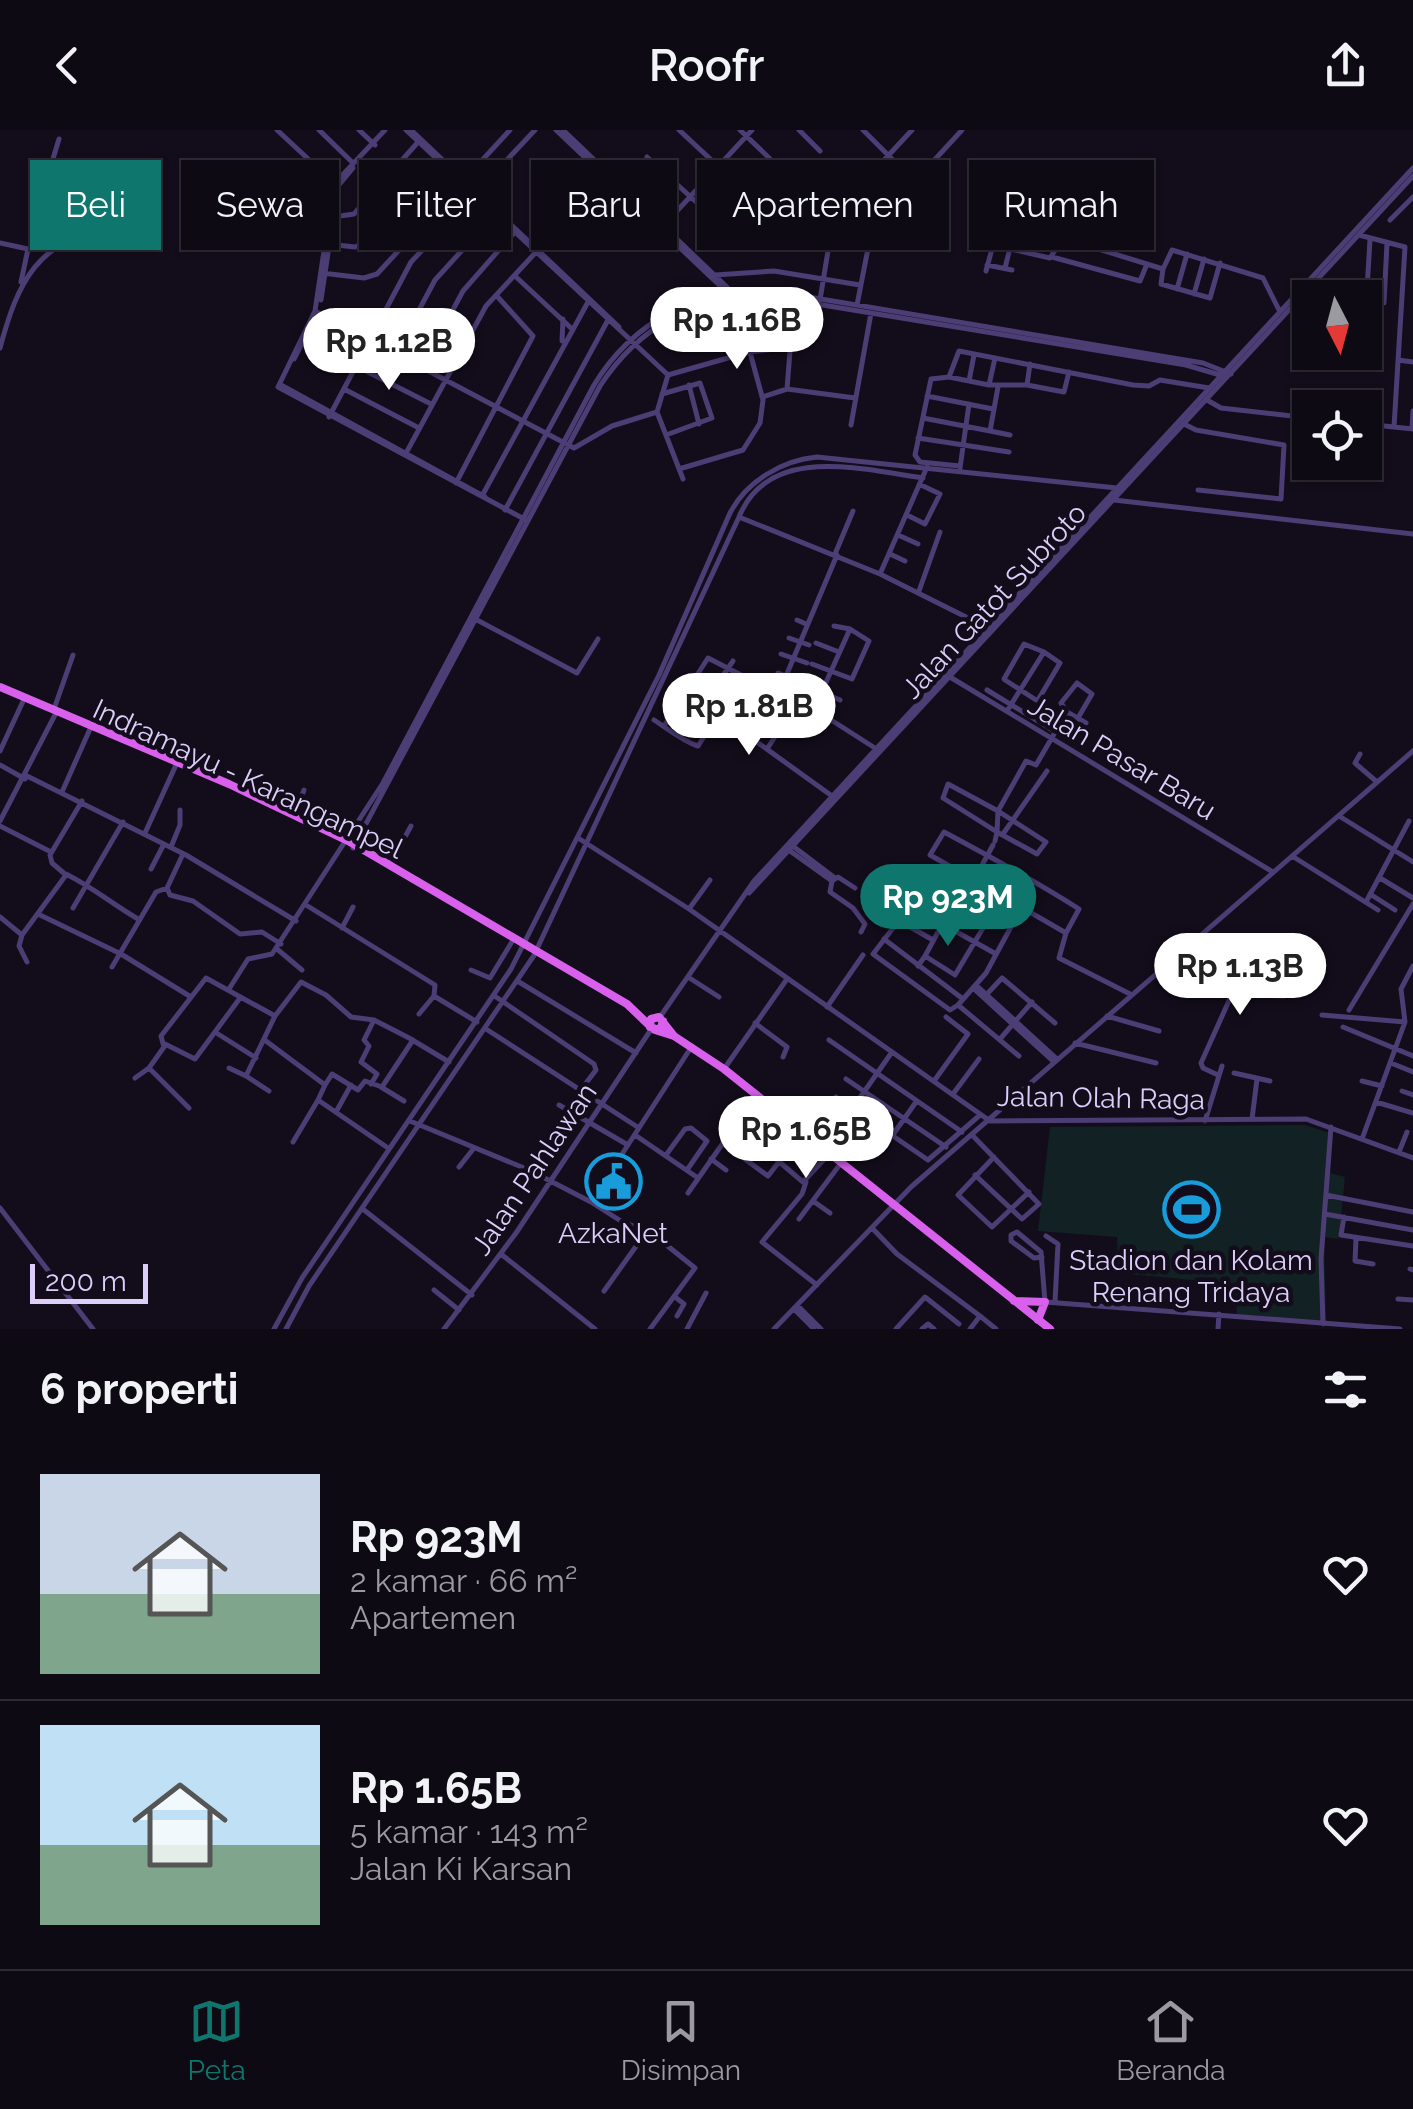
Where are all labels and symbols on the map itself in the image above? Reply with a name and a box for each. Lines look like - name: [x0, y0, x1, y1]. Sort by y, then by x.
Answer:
- north arrow: [1292, 280, 1382, 370]
- pin: Rp 1.16B: [634, 287, 840, 372]
- pin: Rp 1.12B: [286, 308, 492, 393]
- street label: Jalan Gatot Subroto: [895, 497, 1093, 705]
- pin: Rp 1.81B: [646, 673, 852, 758]
- street label: Jalan Pasar Baru: [1022, 689, 1222, 827]
- street label: Indramayu - Karangampel: [88, 693, 409, 866]
- pin: Rp 923M: [856, 864, 1040, 949]
- pin: Rp 1.13B: [1137, 933, 1343, 1018]
- street label: Jalan Pahlawan: [464, 1077, 604, 1261]
- street label: Jalan Olah Raga: [997, 1080, 1205, 1116]
- pin: Rp 1.65B: [703, 1096, 909, 1181]
- public building icon: AzkaNet: [583, 1152, 643, 1212]
- sports icon: Stadion dan Kolam Renang Tridaya: [1161, 1179, 1221, 1239]
- place label: AzkaNet: [558, 1217, 669, 1250]
- place label: Stadion dan Kolam Renang Tridaya: [1069, 1244, 1313, 1309]
- scale bar: [30, 1259, 148, 1304]

